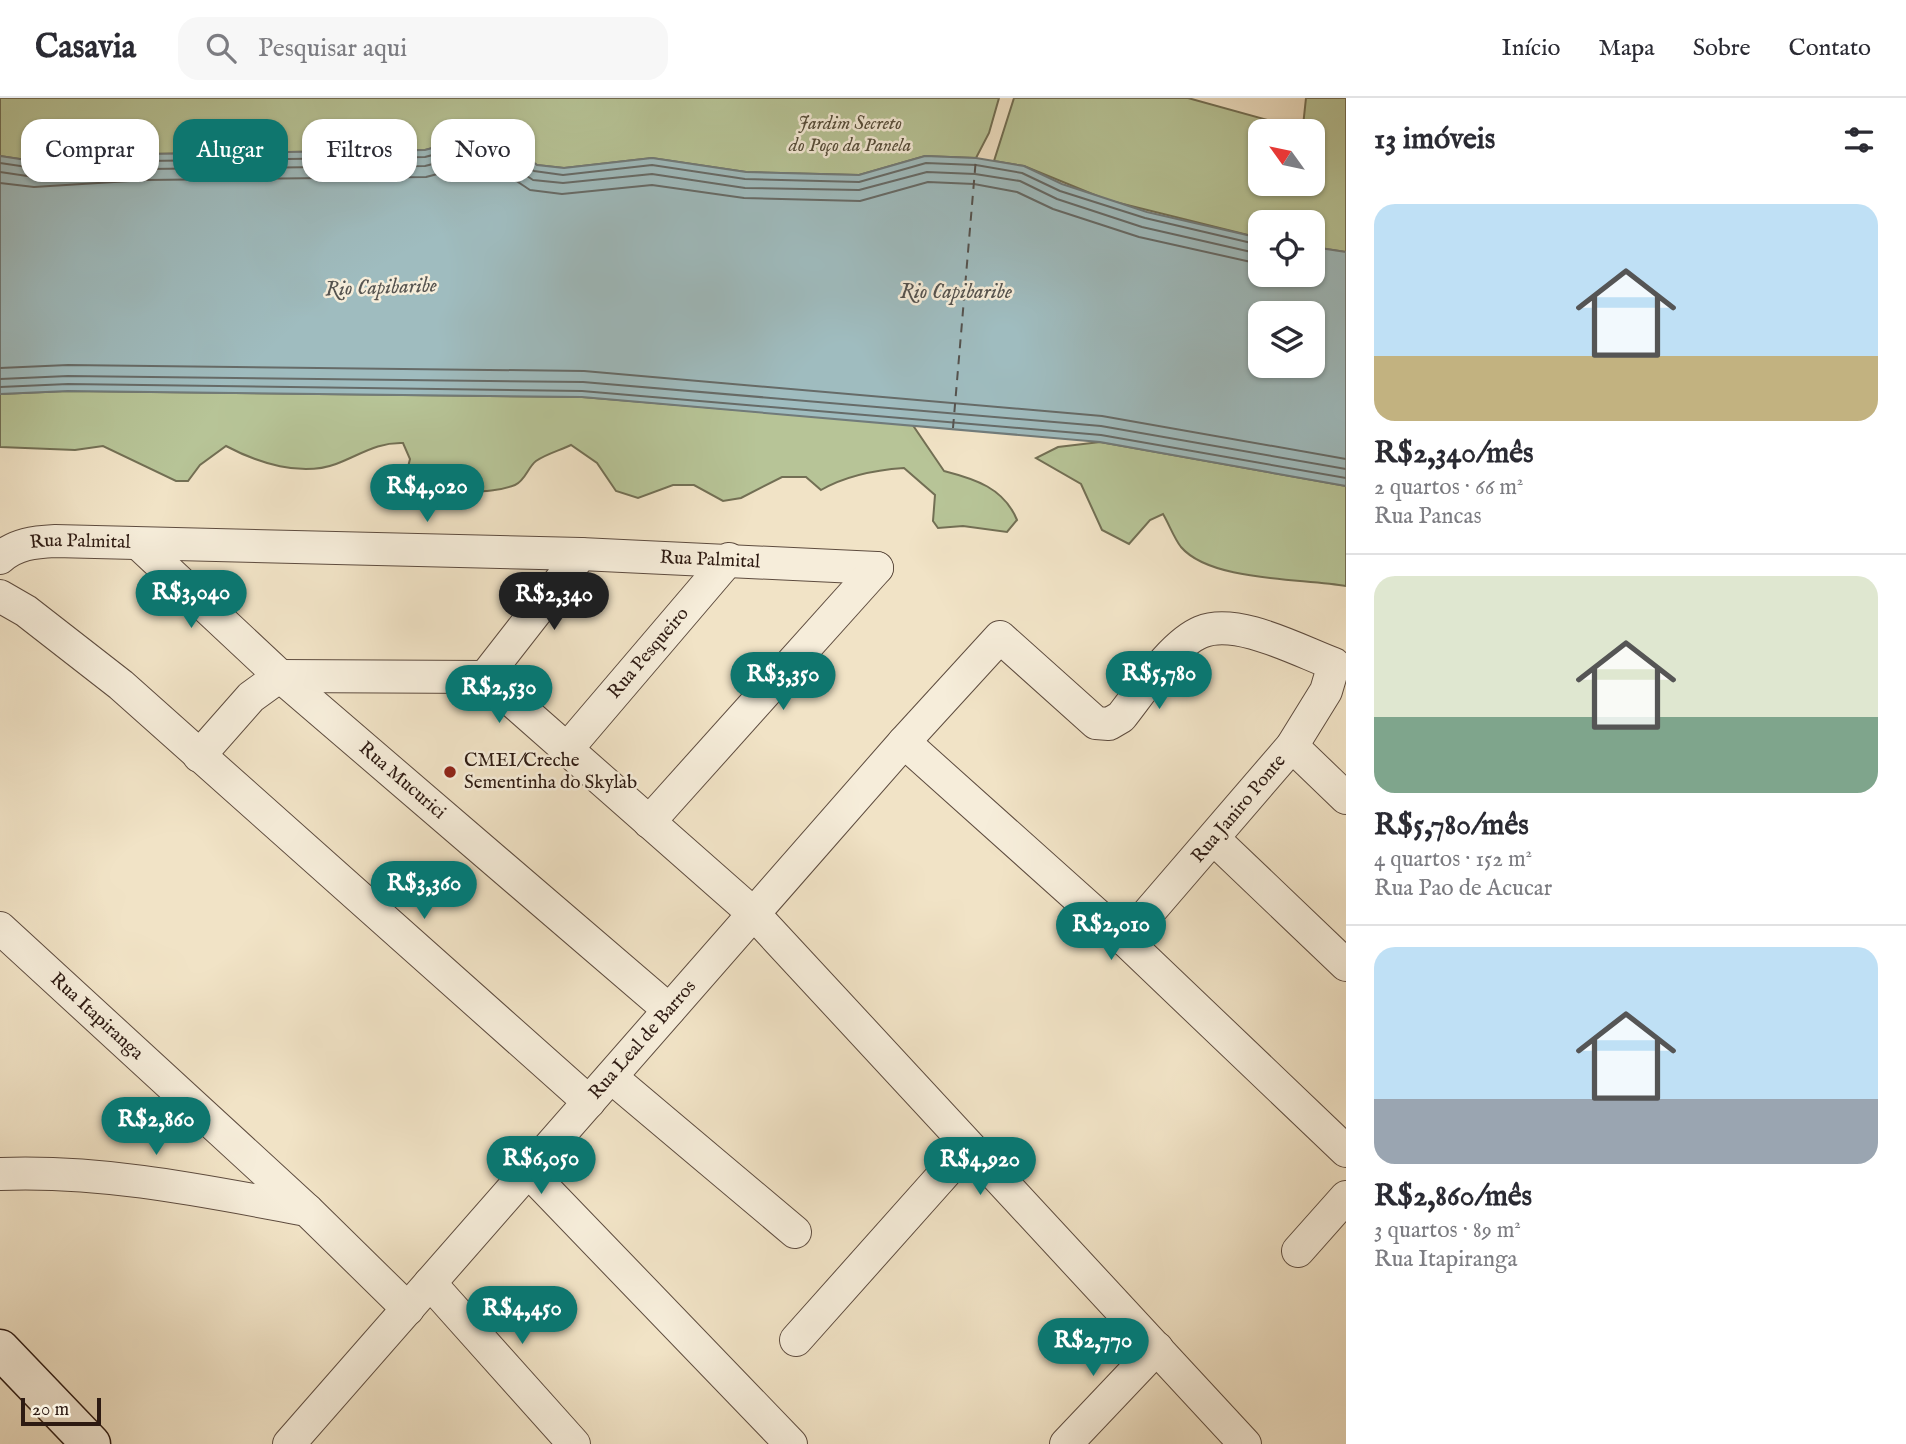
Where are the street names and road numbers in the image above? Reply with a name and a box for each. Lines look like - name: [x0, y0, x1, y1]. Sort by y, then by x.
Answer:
- street label: Rua Palmital: [28, 529, 132, 555]
- street label: Rua Palmital: [659, 546, 761, 574]
- street label: Rua Pesqueiro: [603, 602, 695, 704]
- street label: Rua Mucurici: [353, 737, 451, 825]
- street label: Rua Janiro Ponte: [1187, 749, 1292, 868]
- street label: Rua Itapiranga: [45, 968, 149, 1066]
- street label: Rua Leal de Barros: [584, 975, 702, 1105]

